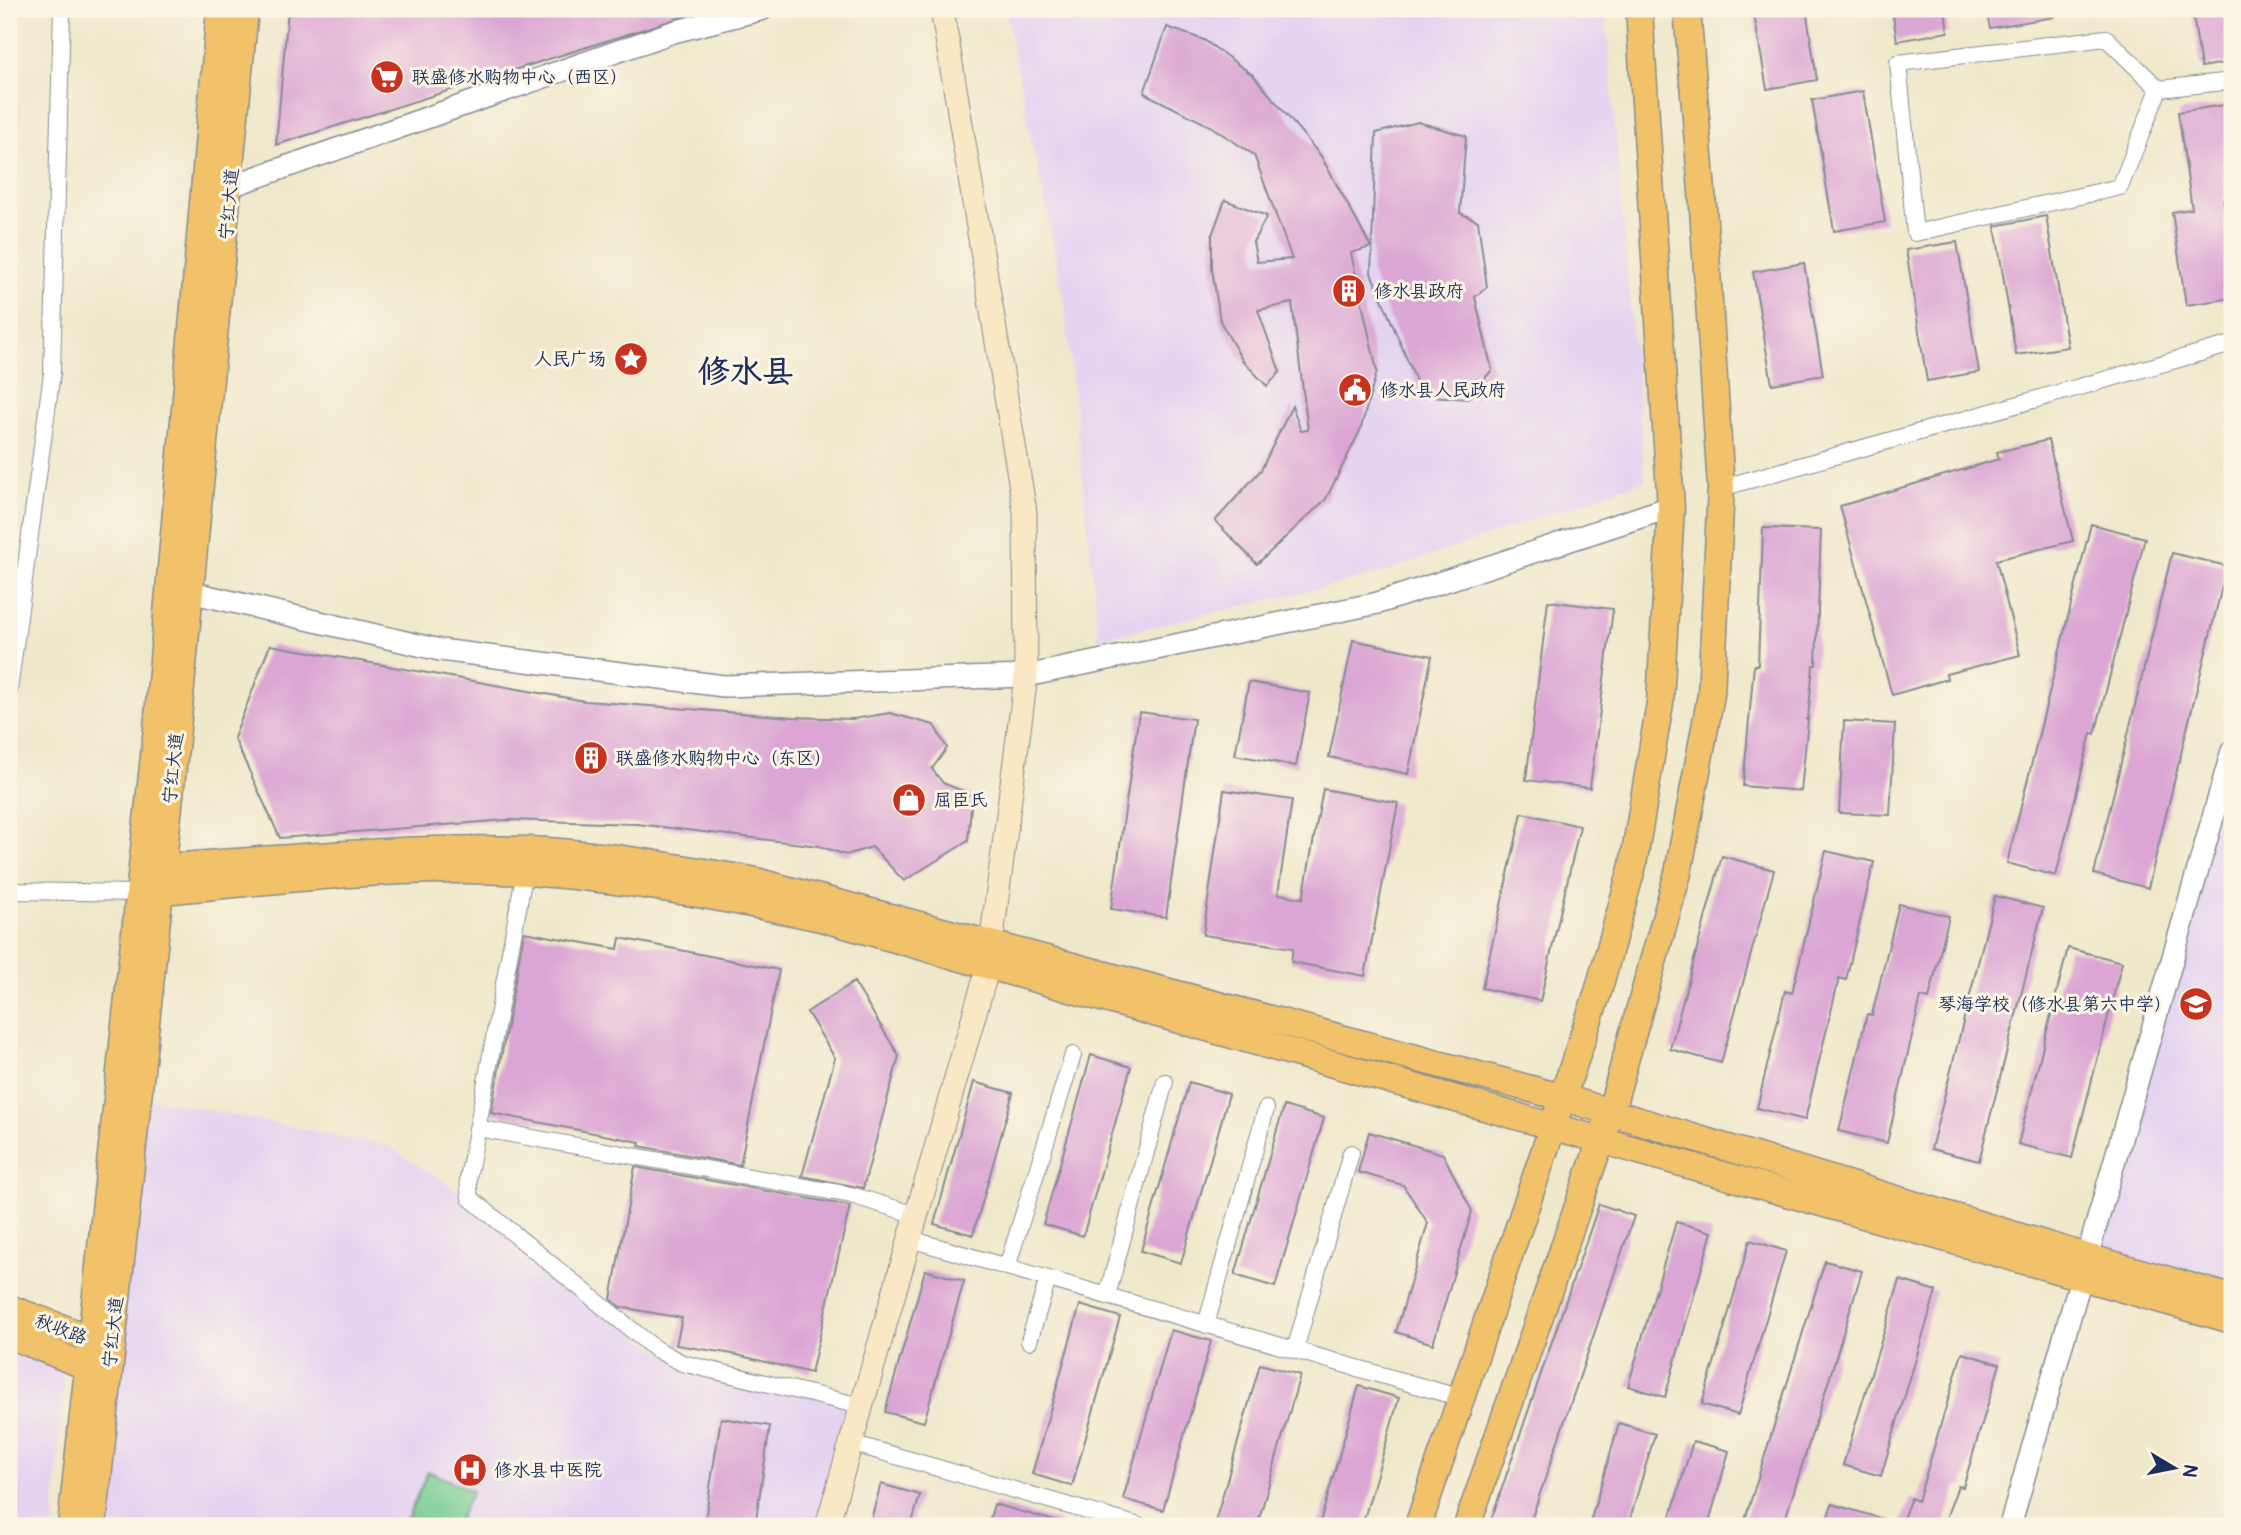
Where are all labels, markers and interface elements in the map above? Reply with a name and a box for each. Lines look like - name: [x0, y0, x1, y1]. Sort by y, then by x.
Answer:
- supermarket icon: 联盛修水购物中心（西区）: [368, 58, 406, 96]
- place label: 联盛修水购物中心（西区）: [412, 66, 628, 89]
- street label: 宁红大道: [215, 167, 244, 241]
- building icon: 修水县政府: [1330, 272, 1368, 310]
- place label: 修水县政府: [1374, 280, 1464, 303]
- place icon: 人民广场: [612, 340, 650, 378]
- place label: 人民广场: [534, 348, 606, 371]
- district label: 修水县: [698, 352, 794, 392]
- public building icon: 修水县人民政府: [1336, 371, 1374, 409]
- place label: 修水县人民政府: [1380, 379, 1506, 402]
- street label: 宁红大道: [158, 731, 189, 805]
- building icon: 联盛修水购物中心（东区）: [572, 739, 610, 777]
- place label: 联盛修水购物中心（东区）: [616, 747, 832, 770]
- shop icon: 屈臣氏: [890, 781, 928, 819]
- place label: 屈臣氏: [934, 789, 988, 812]
- school or university icon: 琴海学校（修水县第六中学）: [2177, 985, 2215, 1023]
- place label: 琴海学校（修水县第六中学）: [1938, 993, 2172, 1016]
- street label: 宁红大道: [98, 1295, 129, 1369]
- street label: 秋收路: [31, 1309, 90, 1350]
- north arrow: [2140, 1434, 2210, 1504]
- hospital icon: 修水县中医院: [451, 1451, 489, 1489]
- place label: 修水县中医院: [494, 1459, 602, 1482]
- text: N: [2177, 1462, 2203, 1479]

